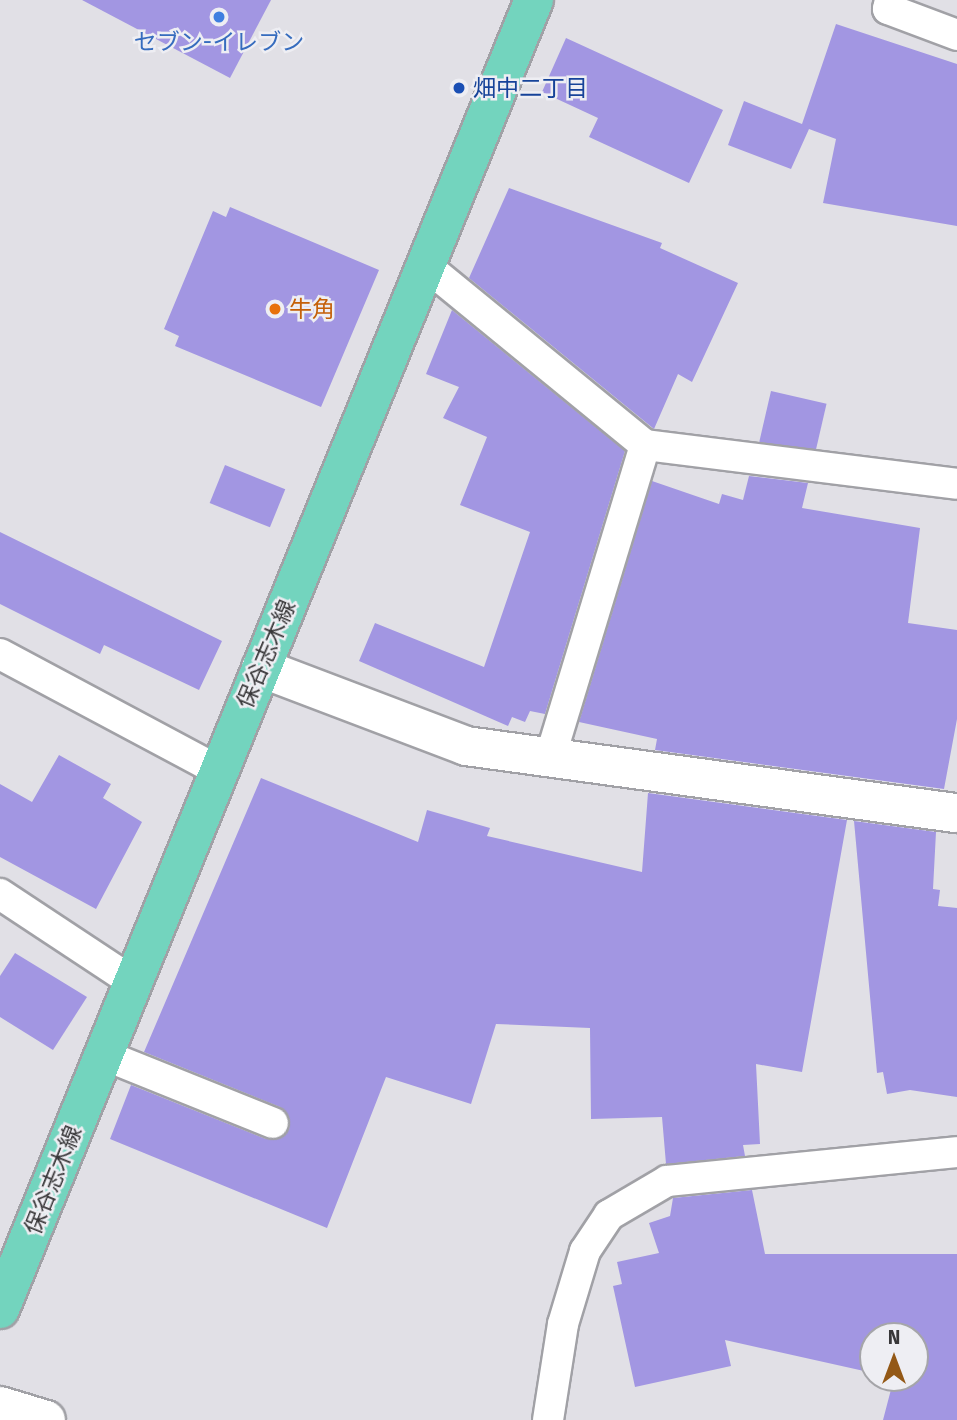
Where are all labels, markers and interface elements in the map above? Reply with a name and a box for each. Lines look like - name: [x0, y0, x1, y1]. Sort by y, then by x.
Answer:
- marker: セブン-イレブン: [211, 9, 227, 25]
- place label: セブン-イレブン: [134, 28, 304, 56]
- place label: 畑中二丁目: [473, 74, 588, 102]
- marker: 畑中二丁目: [451, 80, 467, 96]
- place label: 牛角: [289, 295, 335, 323]
- marker: 牛角: [267, 301, 283, 317]
- street label: 保谷志木線: [231, 596, 301, 712]
- street label: 保谷志木線: [19, 1122, 87, 1238]
- north arrow: [859, 1322, 929, 1392]
- text: N: [888, 1326, 900, 1349]

